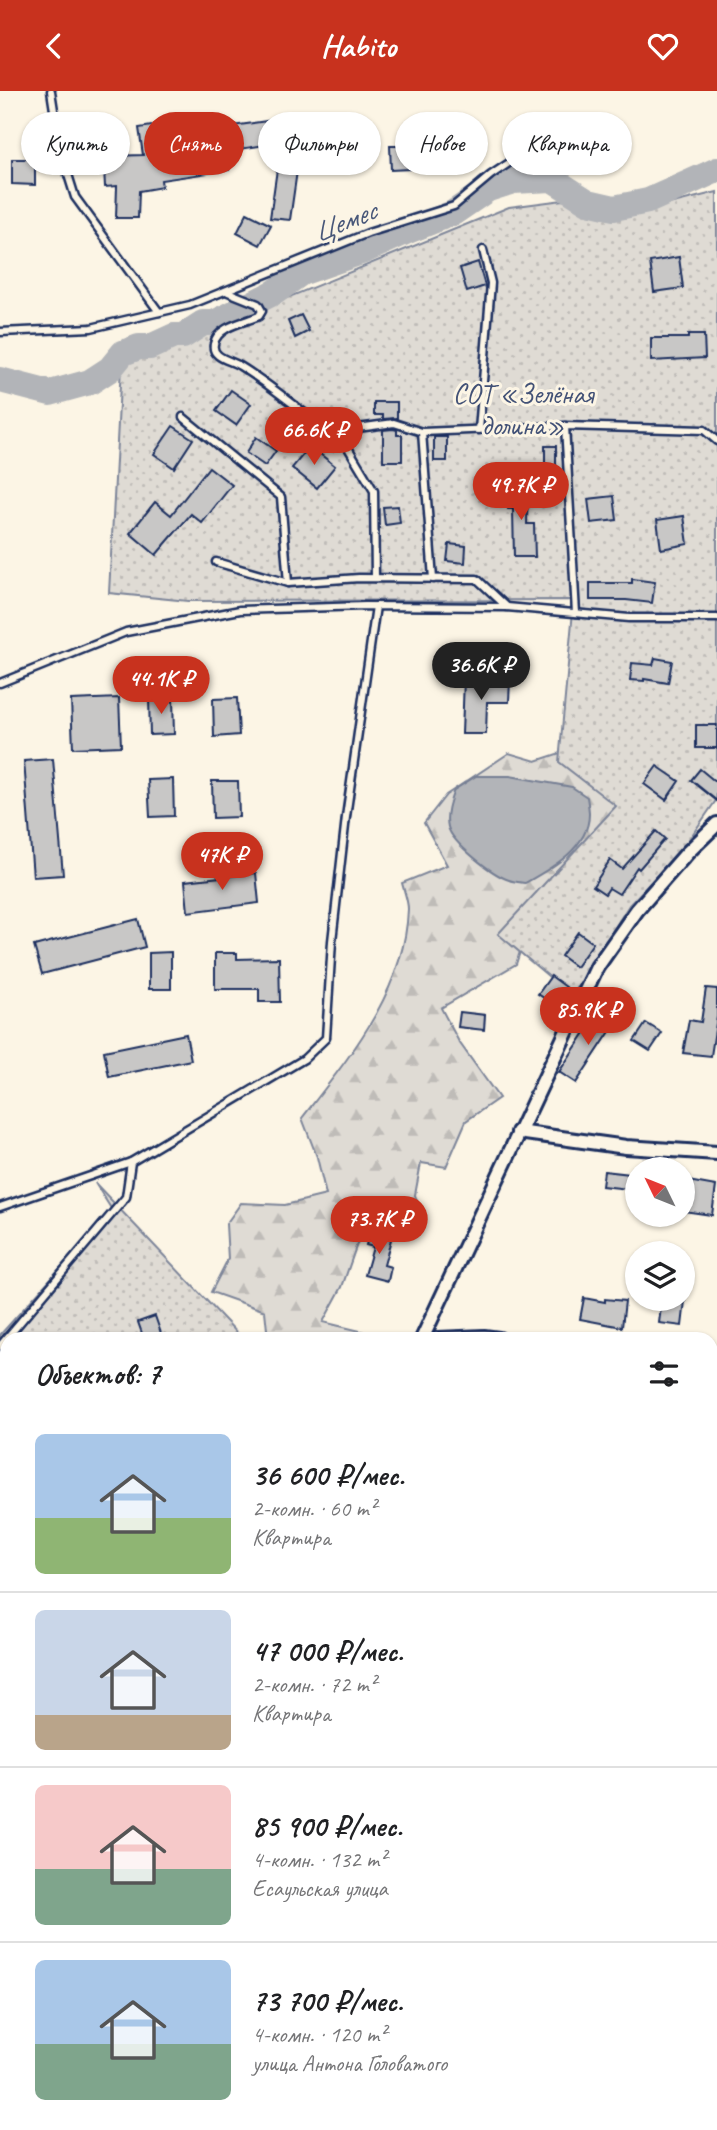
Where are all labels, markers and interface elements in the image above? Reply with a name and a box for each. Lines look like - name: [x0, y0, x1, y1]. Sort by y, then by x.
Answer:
- text: Habito: [321, 25, 396, 66]
- icon: back: [35, 27, 73, 65]
- icon: heart: [644, 27, 682, 65]
- chip: Купить: [21, 112, 130, 175]
- chip: Снять: [144, 112, 244, 175]
- chip: Фильтры: [258, 112, 381, 175]
- chip: Новое: [395, 112, 488, 175]
- chip: Квартира: [502, 112, 632, 175]
- water label: Цемес: [307, 190, 385, 251]
- park label: СОТ «Зелёная долина»: [453, 376, 595, 443]
- pin: 66.6K ₽: [249, 407, 379, 467]
- text: 66.6K ₽: [281, 415, 347, 444]
- pin: 49.7K ₽: [456, 463, 586, 522]
- text: 49.7K ₽: [489, 470, 553, 499]
- pin: 36.6K ₽: [416, 643, 546, 702]
- text: 36.6K ₽: [448, 650, 514, 679]
- pin: 44.1K ₽: [96, 657, 226, 716]
- text: 44.1K ₽: [129, 664, 193, 693]
- pin: 47K ₽: [173, 833, 271, 892]
- text: 47K ₽: [197, 840, 247, 869]
- pin: 85.9K ₽: [523, 988, 653, 1047]
- text: 85.9K ₽: [556, 995, 620, 1024]
- north arrow: [625, 1157, 695, 1227]
- map controls: [625, 1157, 695, 1311]
- pin: 73.7K ₽: [314, 1197, 444, 1256]
- text: 73.7K ₽: [347, 1204, 411, 1233]
- button: layers: [625, 1241, 695, 1311]
- text: Объектов: 7: [35, 1355, 160, 1393]
- icon: filters: [645, 1355, 683, 1393]
- text: 36 600 ₽/мес.: [252, 1456, 404, 1494]
- icon: home: [91, 1462, 175, 1546]
- text: 2-комн. · 60 m²: [252, 1494, 376, 1523]
- text: Квартира: [252, 1523, 330, 1552]
- text: 47 000 ₽/мес.: [252, 1632, 403, 1670]
- icon: home: [91, 1638, 175, 1722]
- text: 2-комн. · 72 m²: [252, 1670, 376, 1699]
- text: Квартира: [252, 1699, 330, 1728]
- text: 85 900 ₽/мес.: [252, 1807, 402, 1845]
- icon: home: [91, 1813, 175, 1897]
- text: 4-комн. · 132 m²: [252, 1845, 386, 1874]
- text: Есаульская улица: [252, 1874, 388, 1903]
- text: 73 700 ₽/мес.: [252, 1982, 403, 2020]
- icon: home: [91, 1988, 175, 2072]
- text: 4-комн. · 120 m²: [252, 2020, 386, 2049]
- text: улица Антона Головатого: [252, 2049, 447, 2078]

